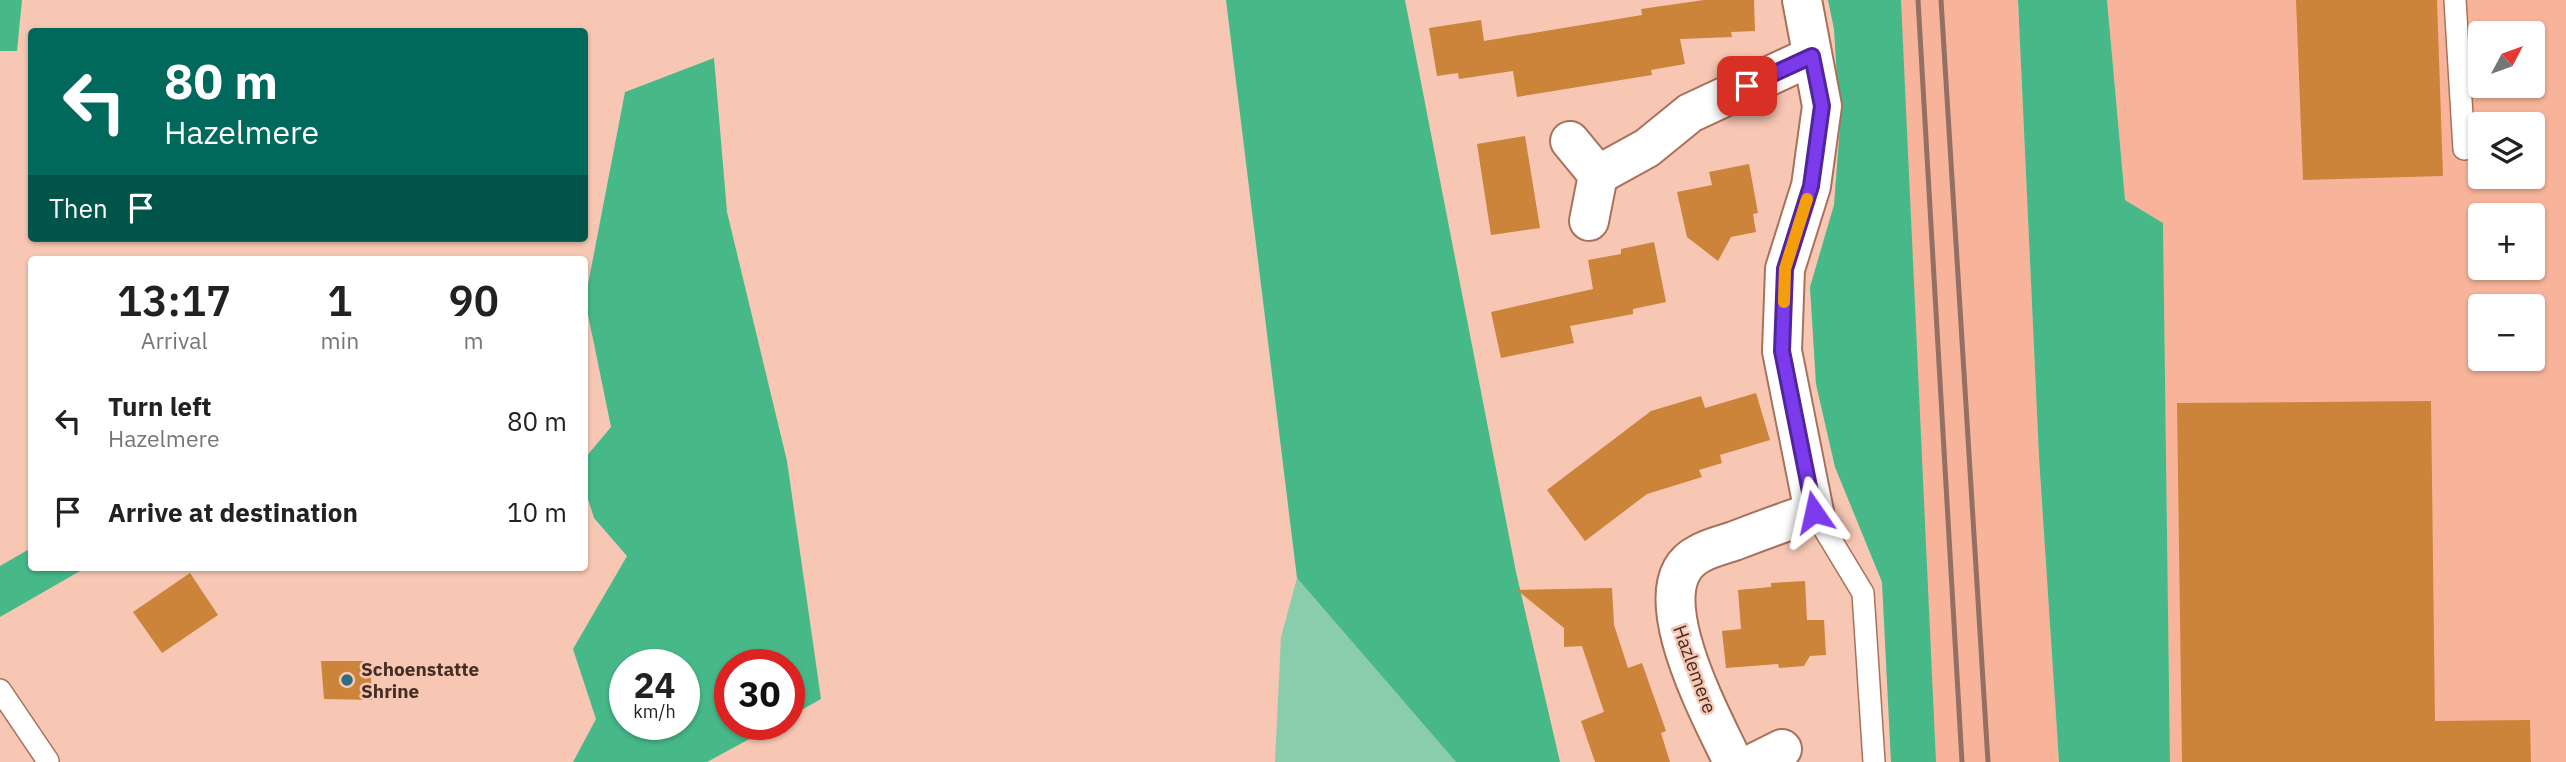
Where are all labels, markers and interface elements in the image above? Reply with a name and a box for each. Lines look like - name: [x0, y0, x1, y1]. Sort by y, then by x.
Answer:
- north arrow: [2468, 21, 2544, 98]
- map controls: [2468, 21, 2545, 371]
- text: 80 m: [164, 49, 278, 112]
- icon: left: [49, 56, 140, 147]
- pin: [1717, 56, 1777, 116]
- icon: arrive: [1728, 67, 1766, 105]
- text: Hazelmere: [164, 111, 319, 153]
- button: layers: [2468, 112, 2545, 189]
- icon: arrive: [122, 189, 160, 227]
- text: Then: [49, 191, 108, 225]
- button: +: [2468, 203, 2545, 280]
- text: 13:17: [117, 273, 231, 328]
- text: 1: [327, 273, 352, 328]
- text: 90: [448, 273, 499, 328]
- button: −: [2468, 294, 2545, 371]
- text: Arrival: [141, 325, 208, 355]
- text: min: [320, 325, 359, 355]
- text: m: [464, 325, 484, 355]
- text: Turn left: [108, 389, 211, 423]
- icon: left: [49, 402, 87, 440]
- text: 80 m: [507, 404, 567, 438]
- text: Hazelmere: [108, 423, 220, 453]
- position arrow: [1777, 475, 1851, 549]
- icon: arrive: [49, 493, 87, 531]
- text: Arrive at destination: [108, 495, 358, 529]
- text: 10 m: [507, 495, 567, 529]
- street label: Hazlemere: [1668, 622, 1722, 716]
- speed limit sign: 30: [714, 649, 805, 740]
- place label: Schoenstatte Shrine: [361, 657, 479, 703]
- text: 24: [633, 662, 676, 708]
- marker: Schoenstatte Shrine: [339, 672, 355, 688]
- text: km/h: [633, 700, 676, 723]

